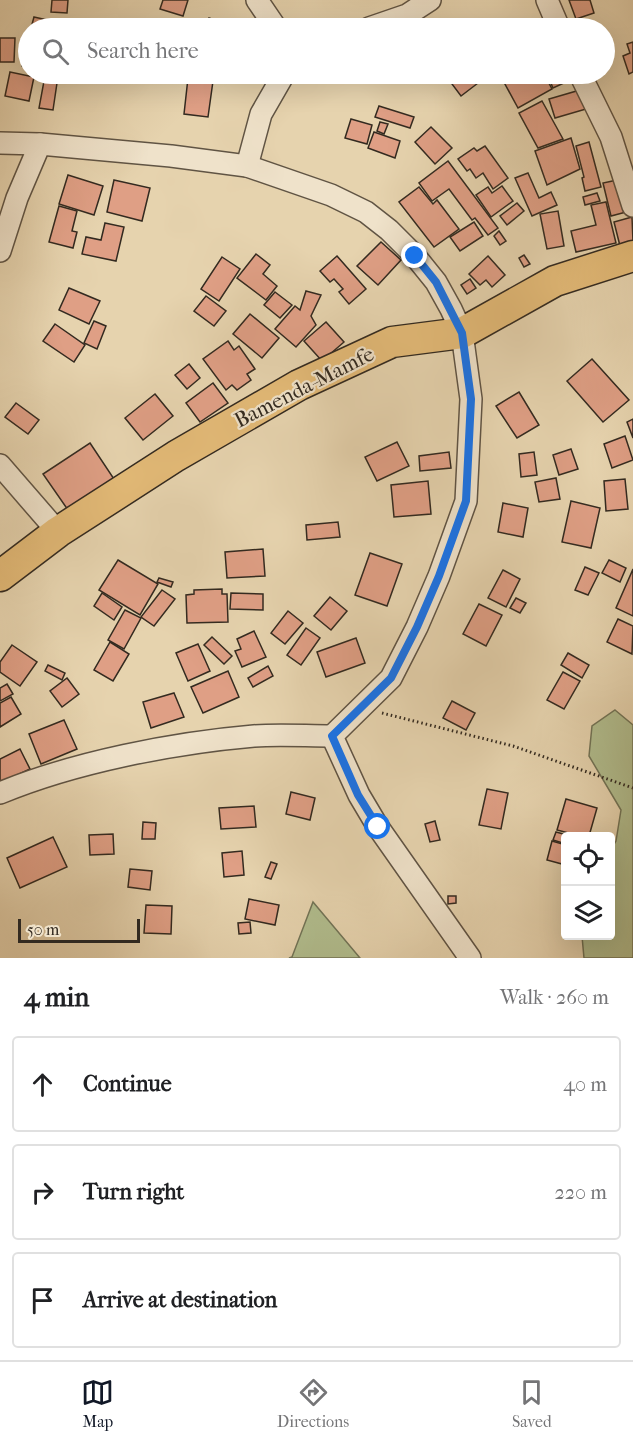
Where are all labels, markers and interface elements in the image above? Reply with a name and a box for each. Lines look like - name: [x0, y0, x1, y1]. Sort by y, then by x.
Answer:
- search box: [18, 18, 615, 84]
- icon: search: [39, 35, 72, 68]
- text: Search here: [87, 38, 199, 64]
- route end: [401, 242, 427, 268]
- street label: Bamenda-Mamfe: [230, 342, 378, 432]
- route start: [364, 813, 390, 839]
- map controls: [561, 832, 615, 940]
- button: locate: [561, 832, 615, 886]
- button: layers: [561, 886, 615, 940]
- scale bar: [18, 916, 140, 944]
- text: 50 m: [27, 920, 59, 939]
- text: 4 min: [24, 982, 89, 1013]
- text: Walk · 260 m: [500, 986, 609, 1009]
- icon: ahead: [26, 1068, 59, 1101]
- text: Continue: [83, 1071, 172, 1097]
- text: 40 m: [563, 1073, 607, 1096]
- icon: right: [26, 1176, 59, 1209]
- text: Turn right: [83, 1179, 184, 1205]
- text: 220 m: [554, 1181, 607, 1204]
- icon: arrive: [26, 1284, 59, 1317]
- text: Arrive at destination: [83, 1287, 277, 1313]
- tab: Map: [81, 1376, 114, 1431]
- tab: Directions: [277, 1376, 349, 1431]
- tab: Saved: [512, 1376, 552, 1431]

